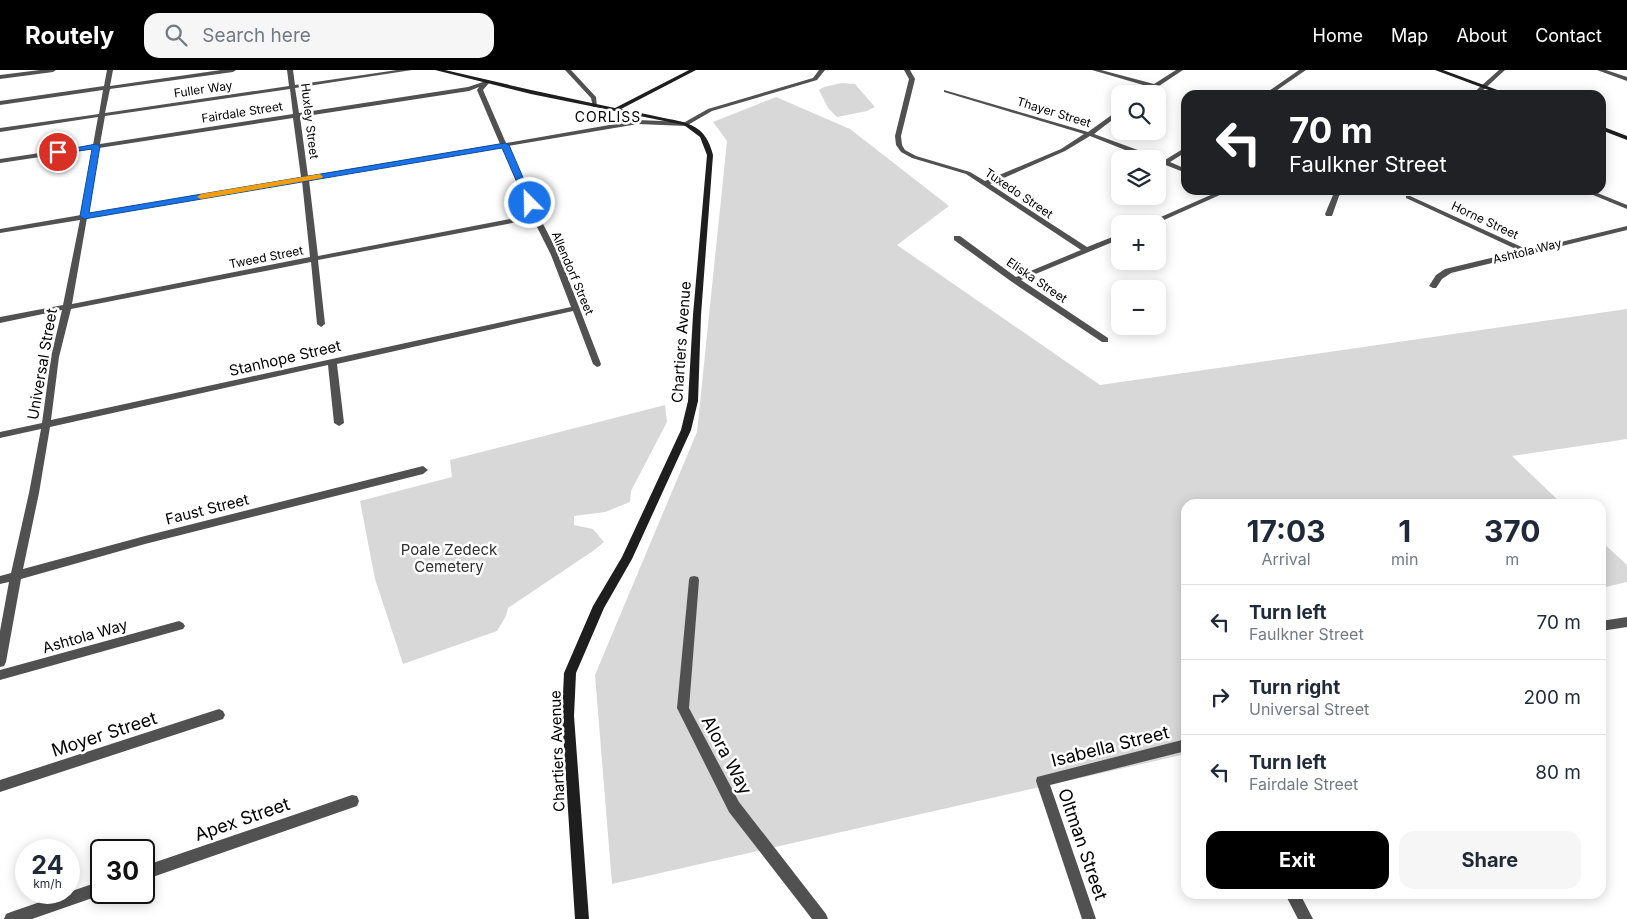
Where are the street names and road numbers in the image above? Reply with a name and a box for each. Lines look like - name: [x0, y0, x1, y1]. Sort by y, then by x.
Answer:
- street label: Fuller Way: [173, 77, 234, 101]
- street label: Huxley Street: [298, 82, 322, 160]
- street label: Thayer Street: [1015, 94, 1093, 130]
- street label: Fairdale Street: [200, 98, 284, 126]
- street label: Tuxedo Street: [982, 165, 1056, 221]
- street label: Horne Street: [1449, 198, 1521, 242]
- street label: Allendorf Street: [549, 229, 597, 317]
- street label: Ashtola Way: [1491, 235, 1563, 267]
- street label: Tweed Street: [228, 242, 304, 272]
- street label: Eliska Street: [1004, 254, 1070, 306]
- street label: Chartiers Avenue: [667, 281, 695, 403]
- street label: Universal Street: [23, 307, 61, 421]
- street label: Stanhope Street: [227, 336, 343, 380]
- street label: Faust Street: [163, 489, 251, 529]
- street label: Ashtola Way: [40, 615, 130, 657]
- street label: Chartiers Avenue: [545, 690, 569, 812]
- street label: Moyer Street: [49, 707, 159, 761]
- street label: Alora Way: [697, 712, 757, 798]
- street label: Isabella Street: [1049, 721, 1171, 771]
- street label: Oltman Street: [1054, 785, 1112, 903]
- street label: Apex Street: [192, 793, 292, 845]

